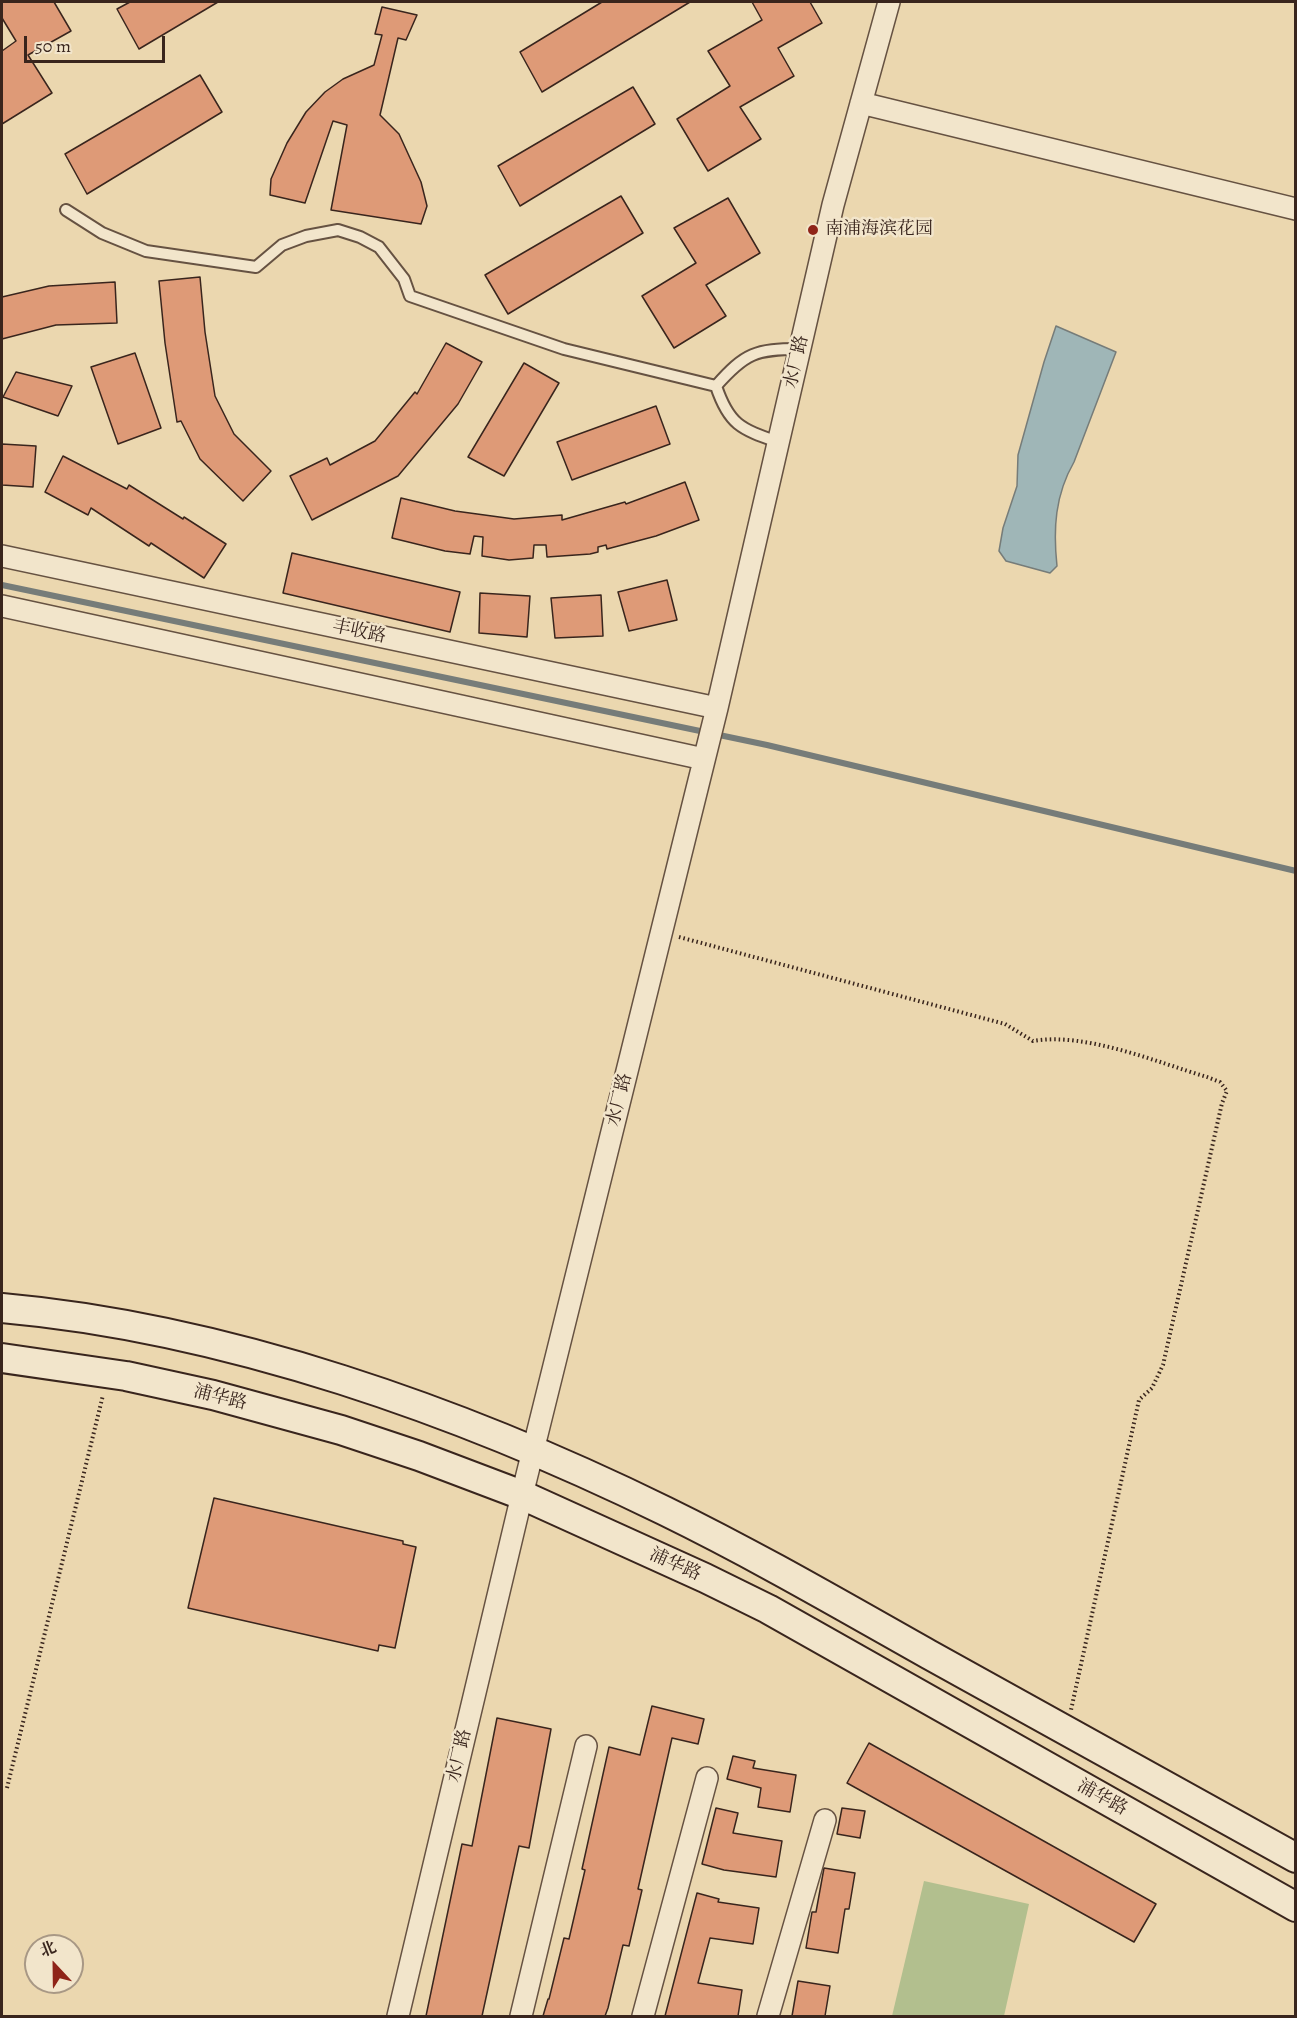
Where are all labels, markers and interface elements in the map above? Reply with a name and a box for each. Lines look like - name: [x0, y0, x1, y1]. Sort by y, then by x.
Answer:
- scale bar: [27, 24, 168, 62]
- text: 50 m: [35, 34, 71, 58]
- place label: 南浦海滨花园: [825, 219, 933, 241]
- marker: 南浦海滨花园: [806, 223, 820, 237]
- street label: 水厂路: [780, 333, 814, 391]
- street label: 丰收路: [330, 616, 388, 648]
- street label: 水厂路: [603, 1071, 637, 1129]
- street label: 浦华路: [191, 1381, 249, 1415]
- street label: 浦华路: [646, 1544, 704, 1586]
- street label: 水厂路: [443, 1727, 477, 1785]
- street label: 浦华路: [1073, 1775, 1131, 1821]
- north arrow: [24, 1934, 84, 1994]
- text: 北: [36, 1936, 60, 1962]

